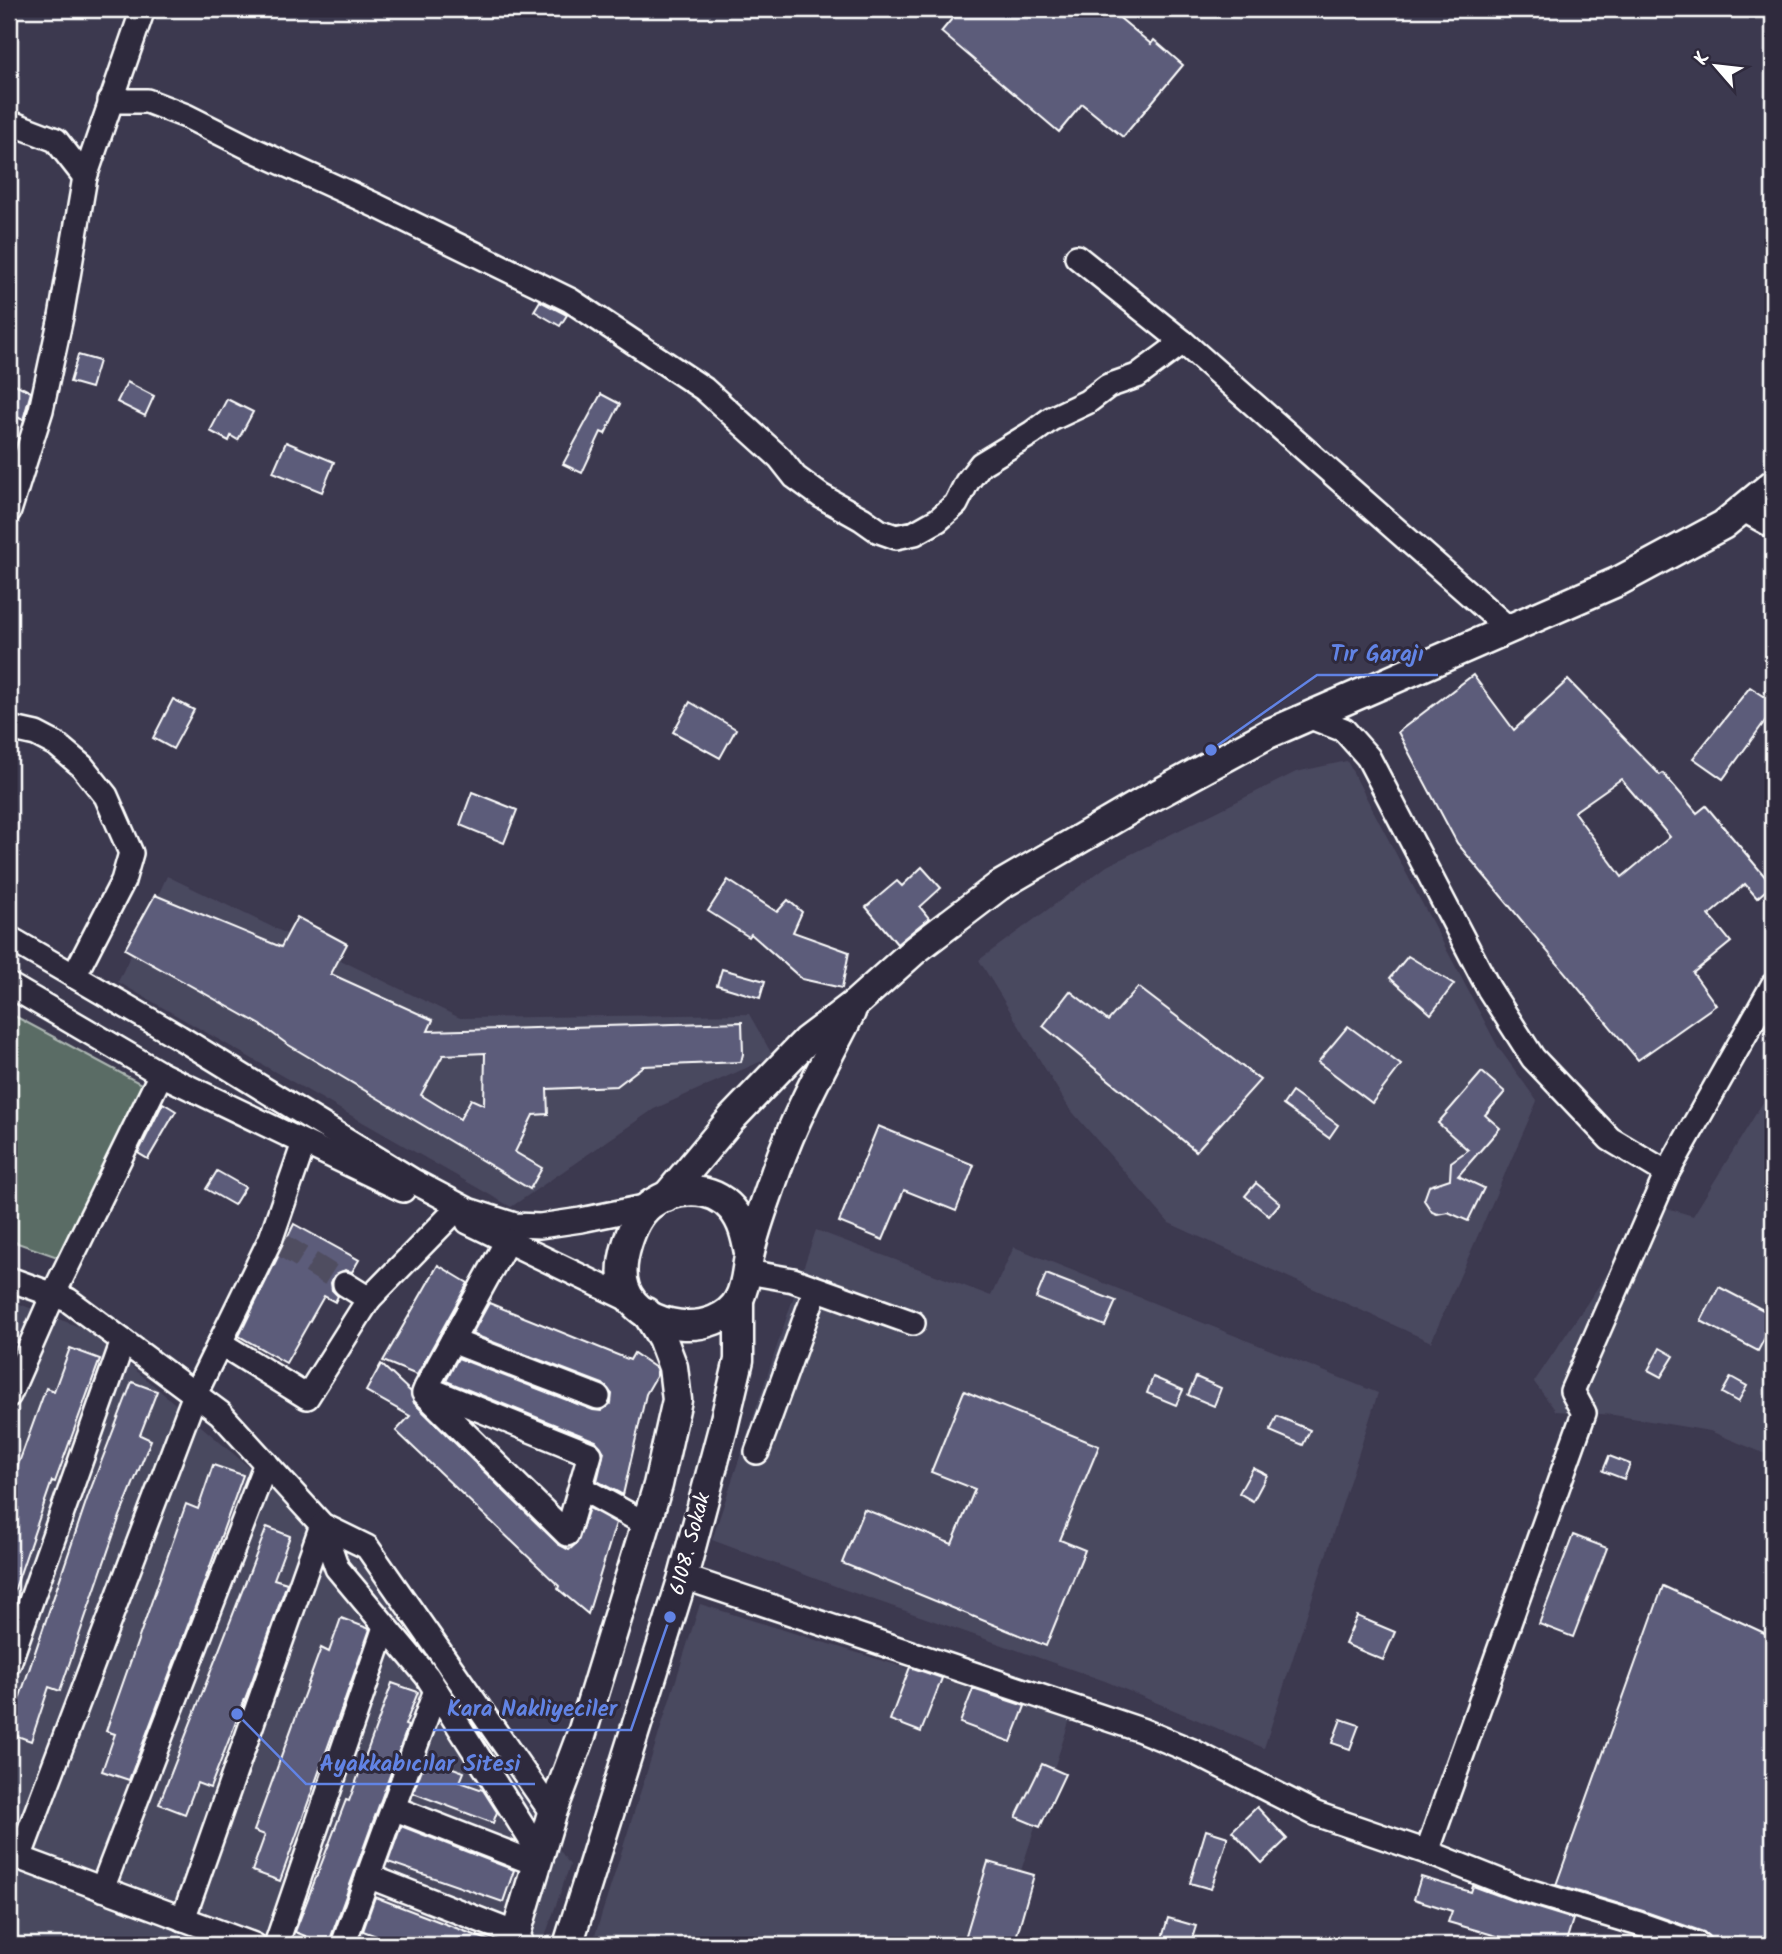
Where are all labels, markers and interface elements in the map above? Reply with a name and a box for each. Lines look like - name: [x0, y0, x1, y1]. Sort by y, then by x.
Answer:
- north arrow: [1680, 32, 1750, 102]
- text: K: [1687, 47, 1719, 71]
- callout: Tır Garajı: [1317, 631, 1438, 675]
- text: Tır Garajı: [1330, 637, 1424, 673]
- street label: 6108. Sokak: [661, 1489, 721, 1599]
- callout: Kara Nakliyeciler: [433, 1686, 631, 1730]
- text: Kara Nakliyeciler: [447, 1692, 619, 1728]
- callout: Ayakkabıcılar Sitesi: [306, 1740, 535, 1784]
- text: Ayakkabıcılar Sitesi: [320, 1747, 521, 1783]

